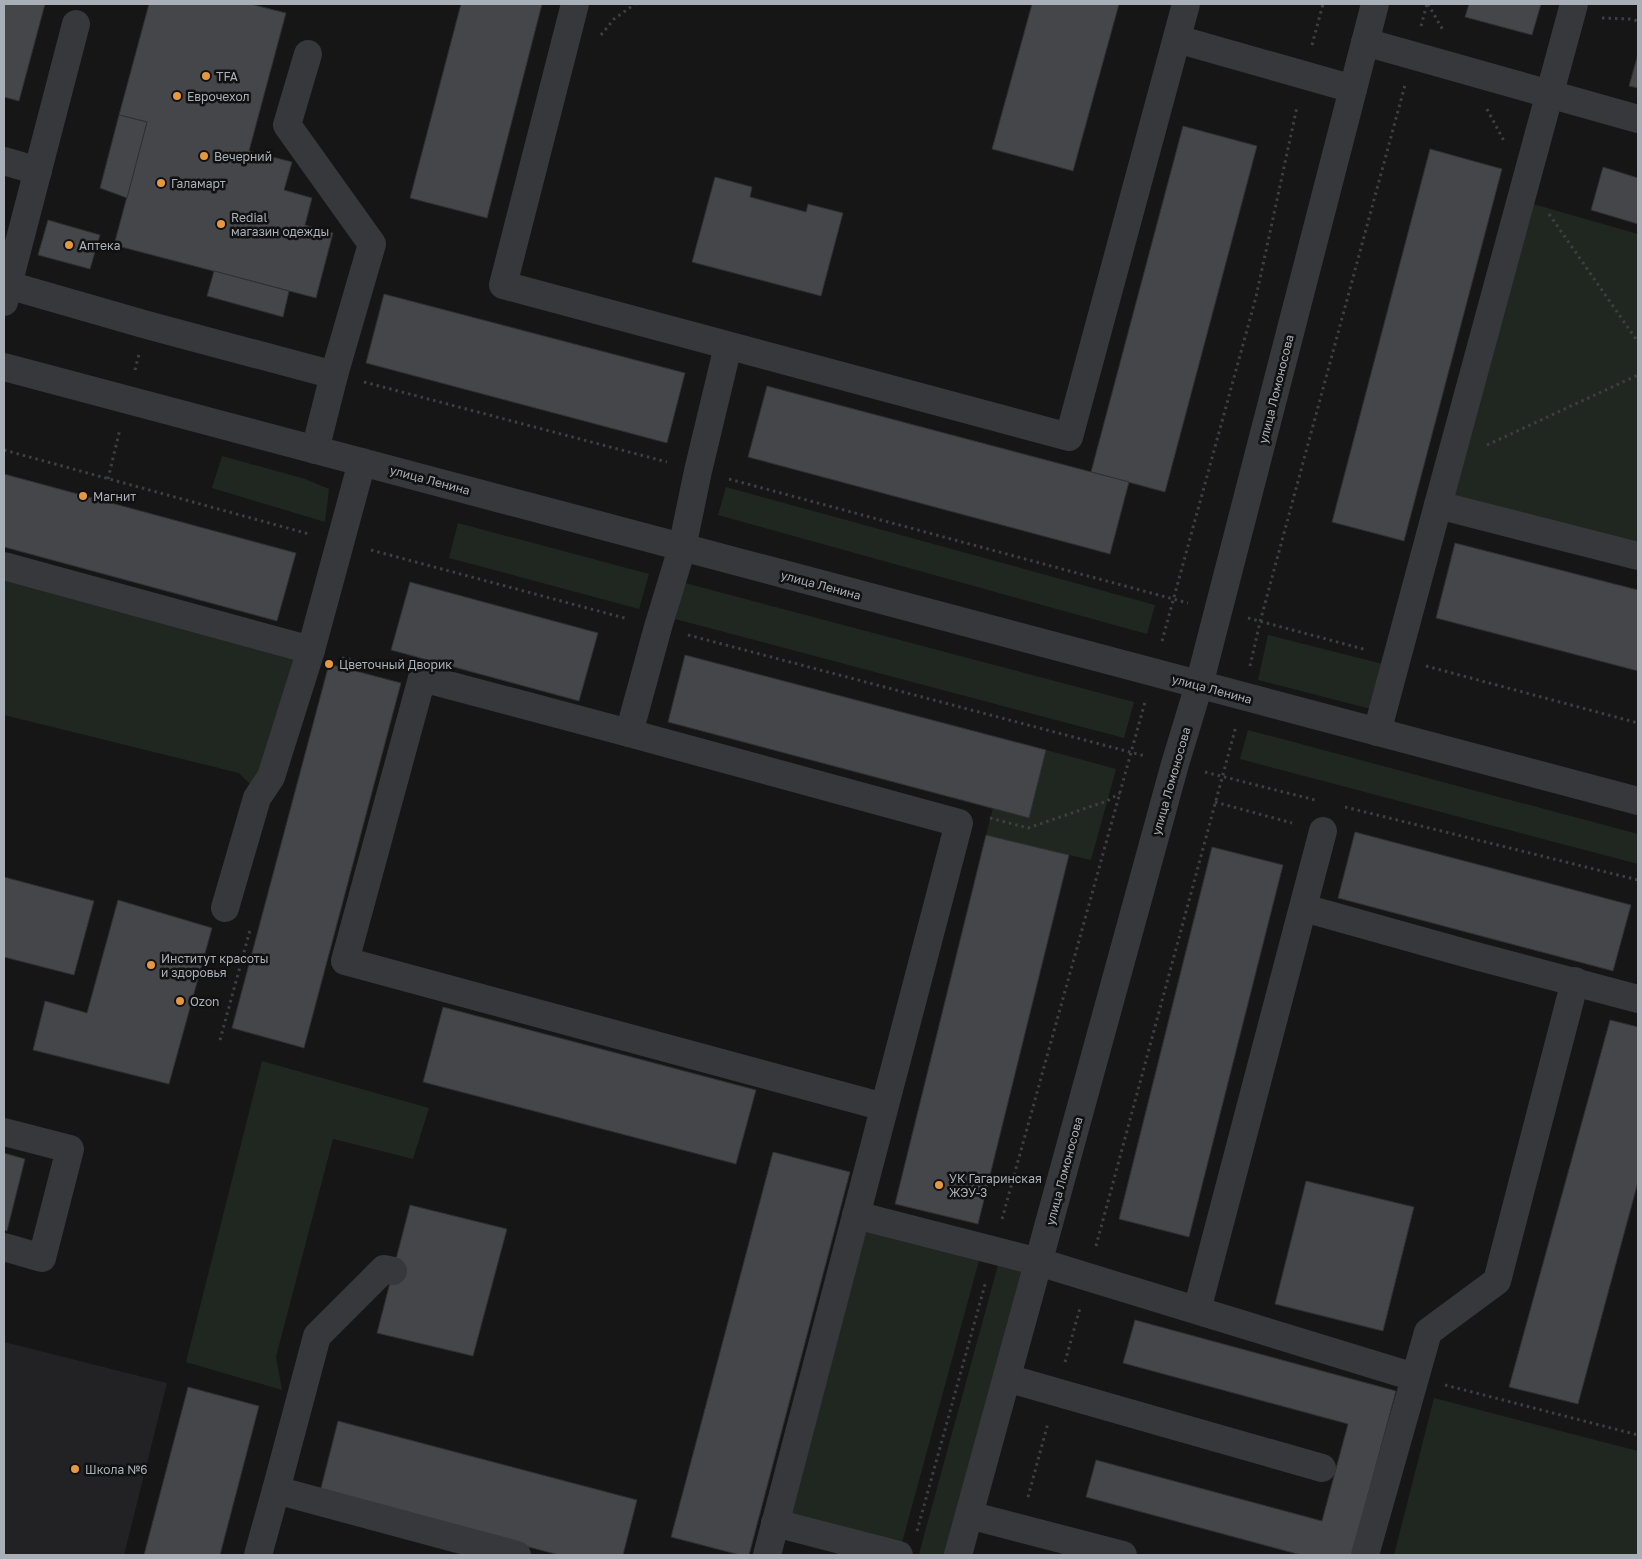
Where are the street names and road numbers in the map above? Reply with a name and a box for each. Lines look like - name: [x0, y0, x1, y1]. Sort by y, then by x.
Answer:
- street label: улица Ломоносова: [1255, 333, 1297, 445]
- street label: улица Ленина: [388, 462, 472, 498]
- street label: улица Ленина: [779, 567, 863, 603]
- street label: улица Ленина: [1170, 671, 1254, 707]
- street label: улица Ломоносова: [1148, 725, 1194, 837]
- street label: улица Ломоносова: [1042, 1115, 1086, 1227]

